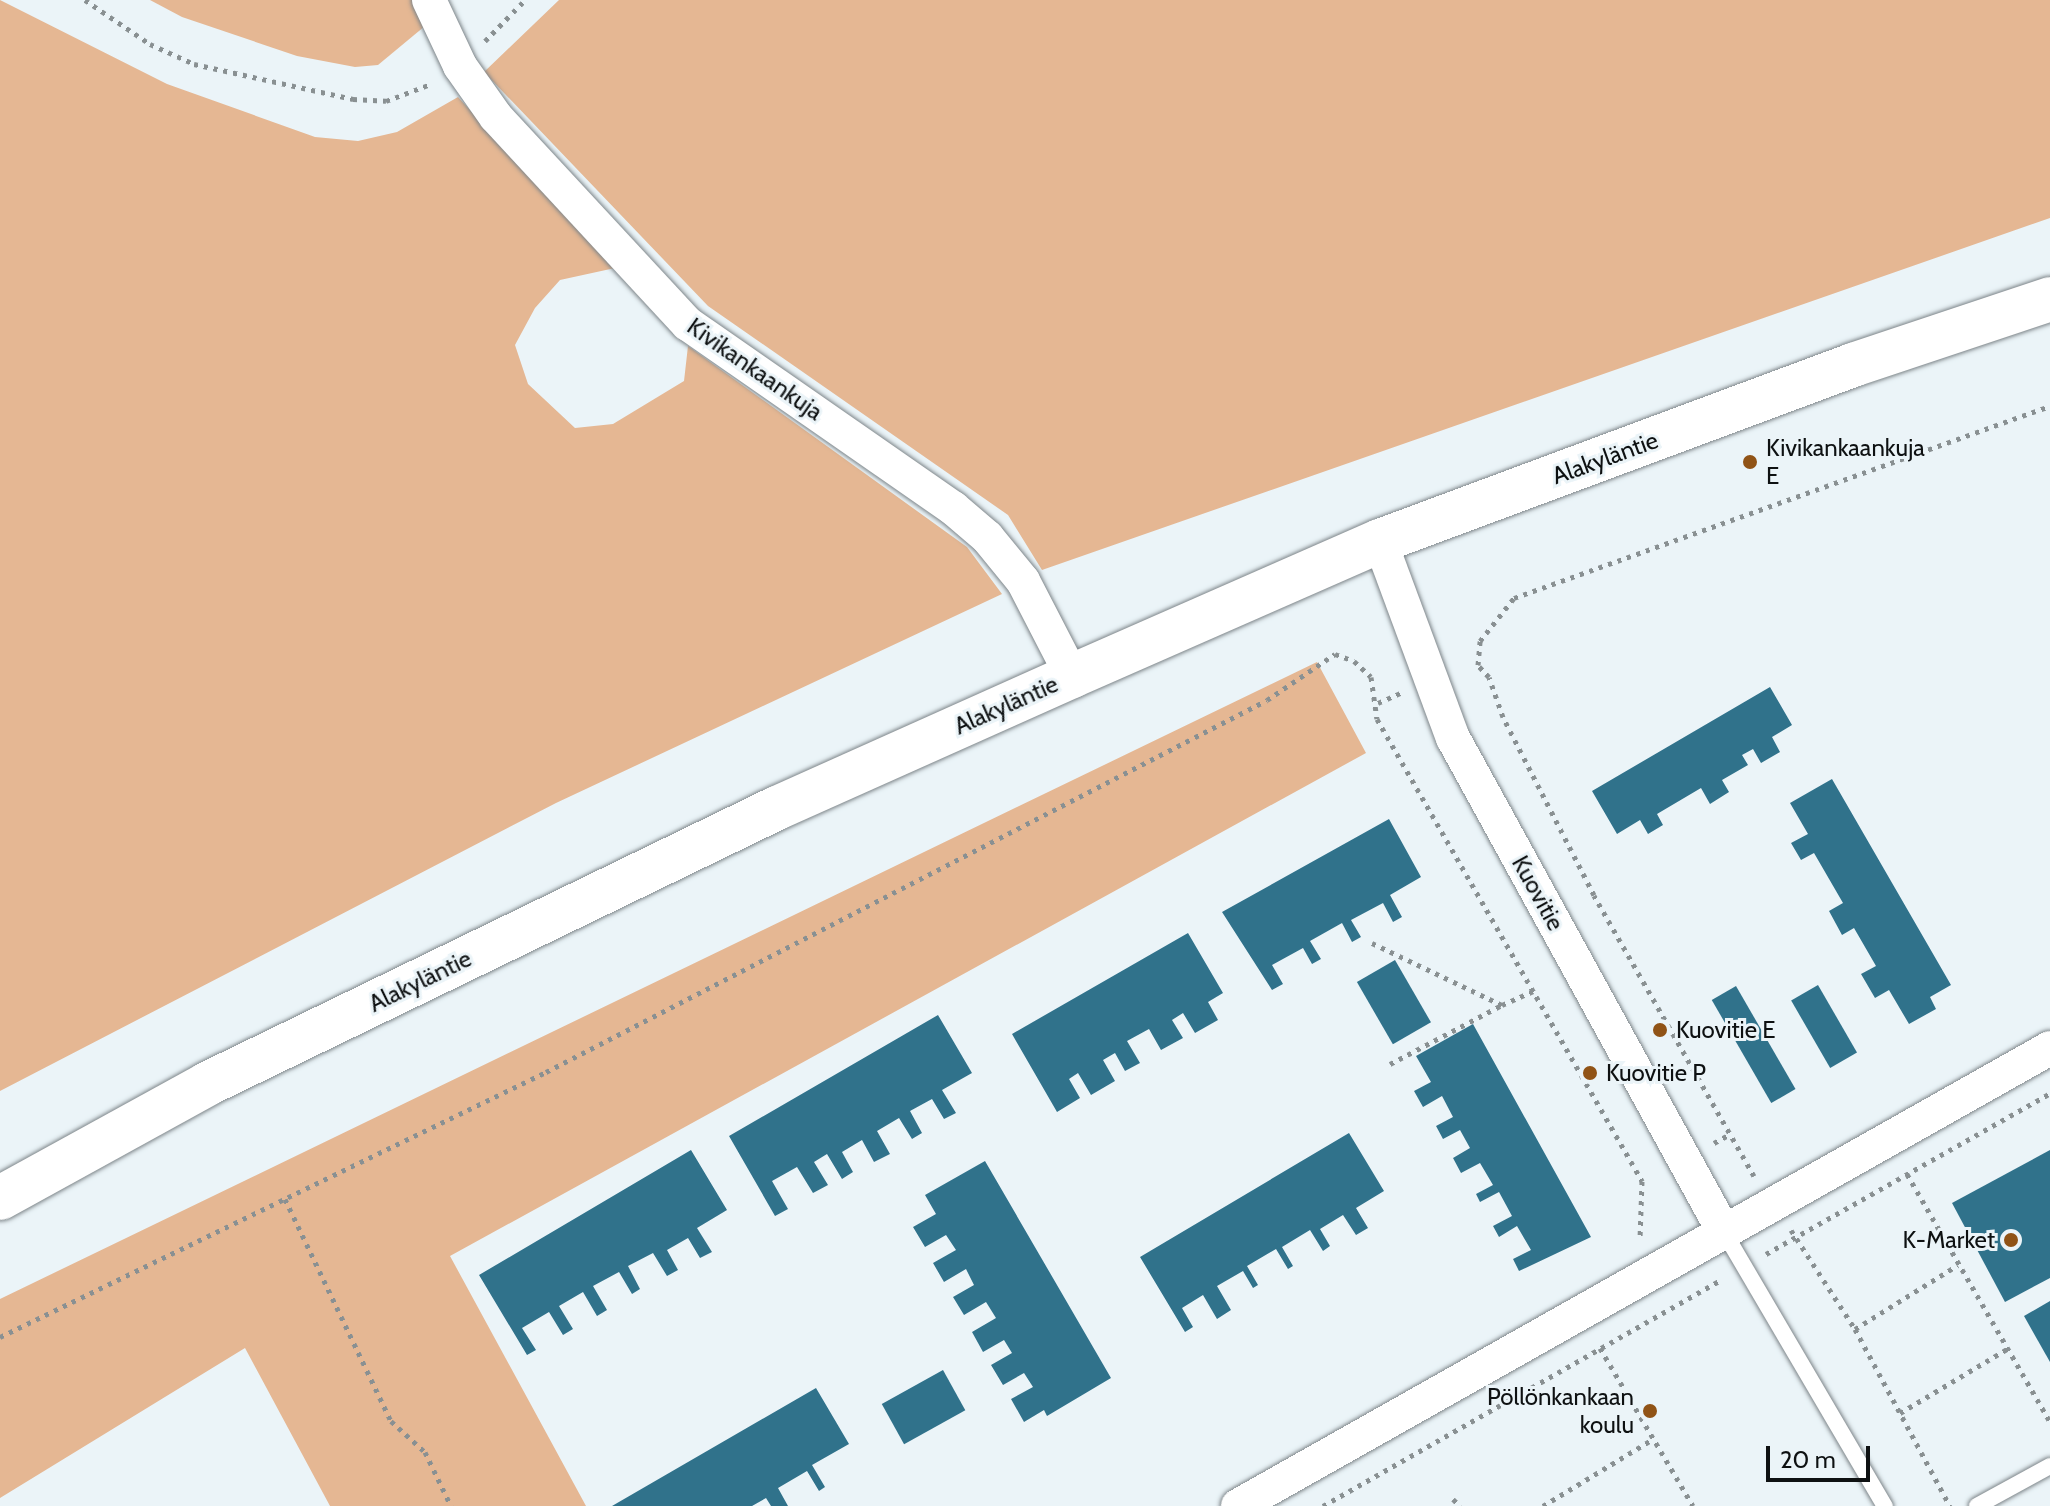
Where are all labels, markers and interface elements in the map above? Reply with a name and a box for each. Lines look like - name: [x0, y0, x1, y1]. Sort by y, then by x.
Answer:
- street label: Kivikankaankuja: [682, 312, 828, 426]
- street label: Alakyläntie: [1548, 426, 1662, 490]
- place label: Kivikankaankuja E: [1766, 434, 1925, 490]
- marker: Kivikankaankuja E: [1741, 453, 1759, 471]
- street label: Alakyläntie: [950, 669, 1062, 741]
- street label: Kuovitie: [1506, 851, 1570, 935]
- street label: Alakyläntie: [364, 944, 476, 1018]
- place label: Kuovitie E: [1676, 1016, 1776, 1044]
- marker: Kuovitie E: [1651, 1021, 1669, 1039]
- place label: Kuovitie P: [1606, 1059, 1706, 1087]
- marker: Kuovitie P: [1581, 1064, 1599, 1082]
- place label: K-Market: [1902, 1226, 1995, 1254]
- marker: K-Market: [2002, 1231, 2020, 1249]
- place label: Pöllönkankaan koulu: [1487, 1383, 1634, 1439]
- marker: Pöllönkankaan koulu: [1641, 1402, 1659, 1420]
- scale bar: [1770, 1430, 1874, 1480]
- text: 20 m: [1780, 1445, 1836, 1474]

